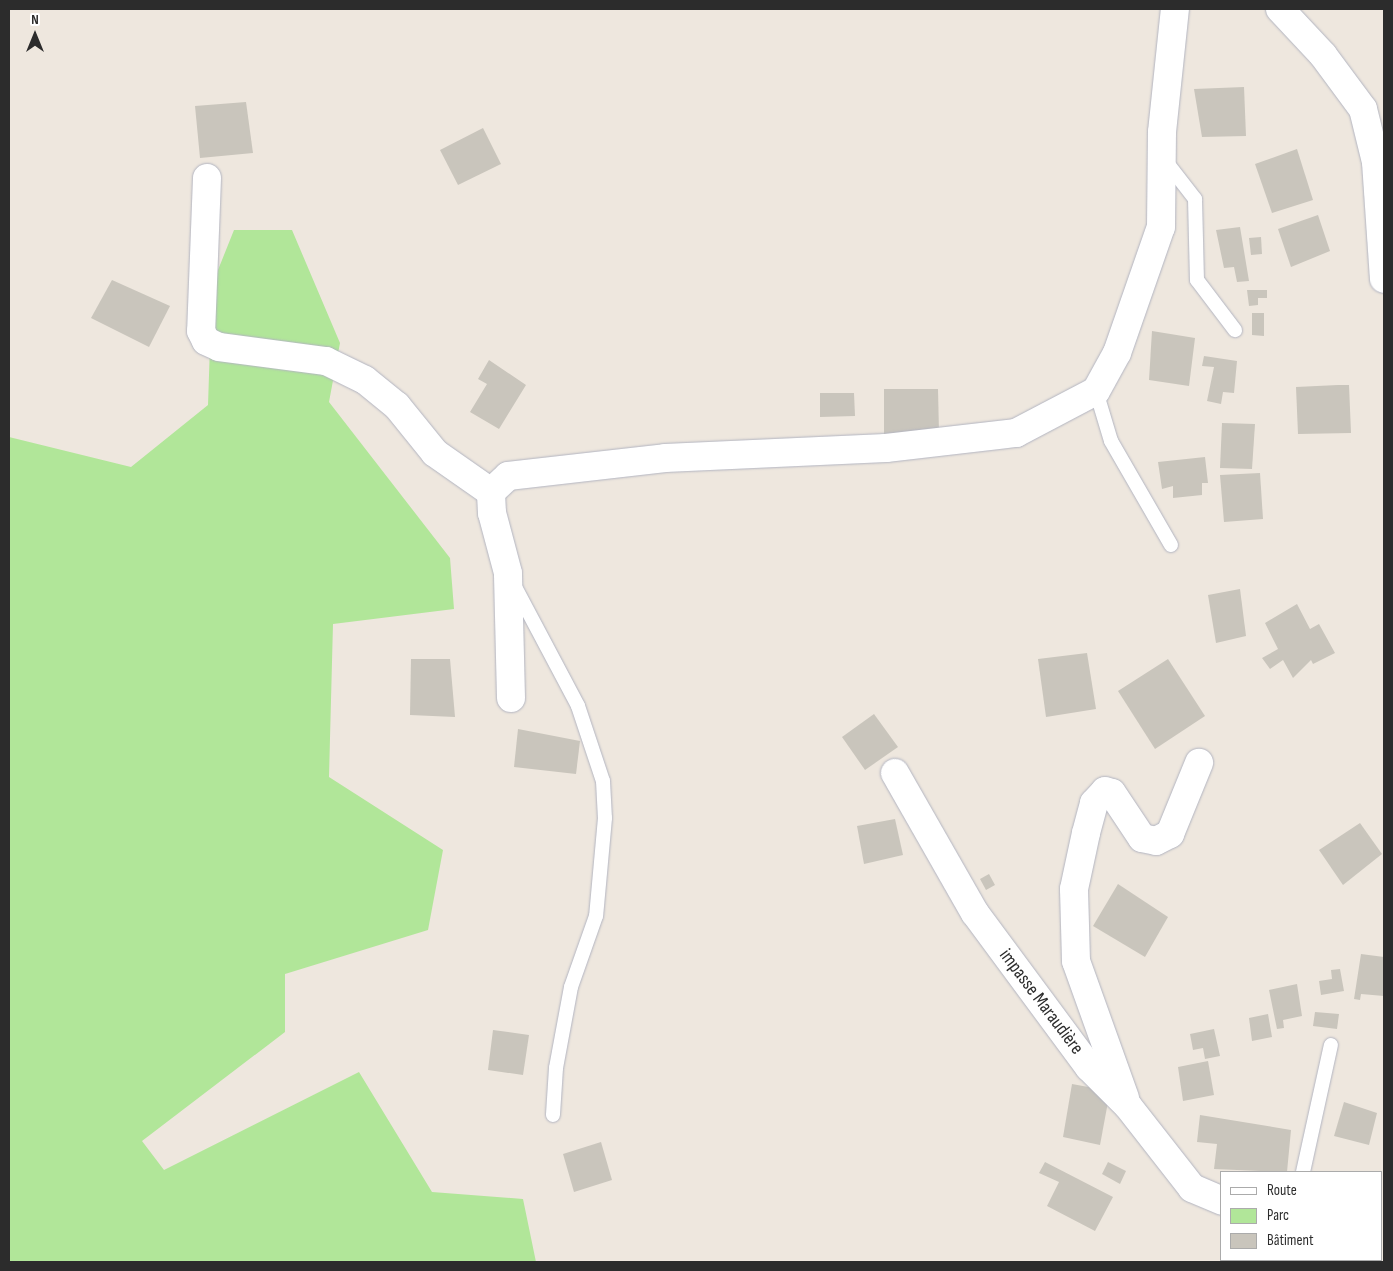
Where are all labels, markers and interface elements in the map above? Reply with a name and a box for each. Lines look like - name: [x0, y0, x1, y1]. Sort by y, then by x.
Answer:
- north arrow: [10, 10, 60, 60]
- text: N: [31, 11, 39, 28]
- street label: impasse Maraudière: [994, 945, 1088, 1059]
- legend: [1220, 1171, 1383, 1261]
- text: Route: [1267, 1181, 1297, 1200]
- text: Parc: [1267, 1206, 1289, 1225]
- text: Bâtiment: [1267, 1231, 1314, 1250]

